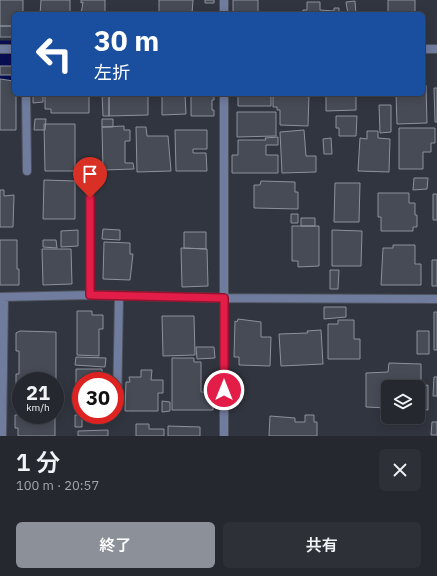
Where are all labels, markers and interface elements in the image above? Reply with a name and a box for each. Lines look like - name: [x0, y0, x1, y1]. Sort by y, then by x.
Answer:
- text: 30 m: [94, 22, 159, 59]
- icon: left: [28, 28, 80, 80]
- text: 左折: [94, 61, 130, 84]
- pin: [73, 157, 107, 198]
- icon: arrive: [79, 163, 101, 185]
- position arrow: [203, 369, 245, 411]
- speed limit sign: 30: [72, 372, 124, 424]
- text: 21: [26, 379, 50, 406]
- map controls: [381, 380, 425, 424]
- button: layers: [381, 380, 425, 424]
- text: km/h: [26, 401, 50, 414]
- text: 1 分: [16, 446, 60, 478]
- button: close: [379, 449, 421, 491]
- text: 100 m · 20:57: [16, 477, 99, 494]
- button: 終了: [16, 522, 215, 568]
- button: 共有: [223, 522, 421, 568]

